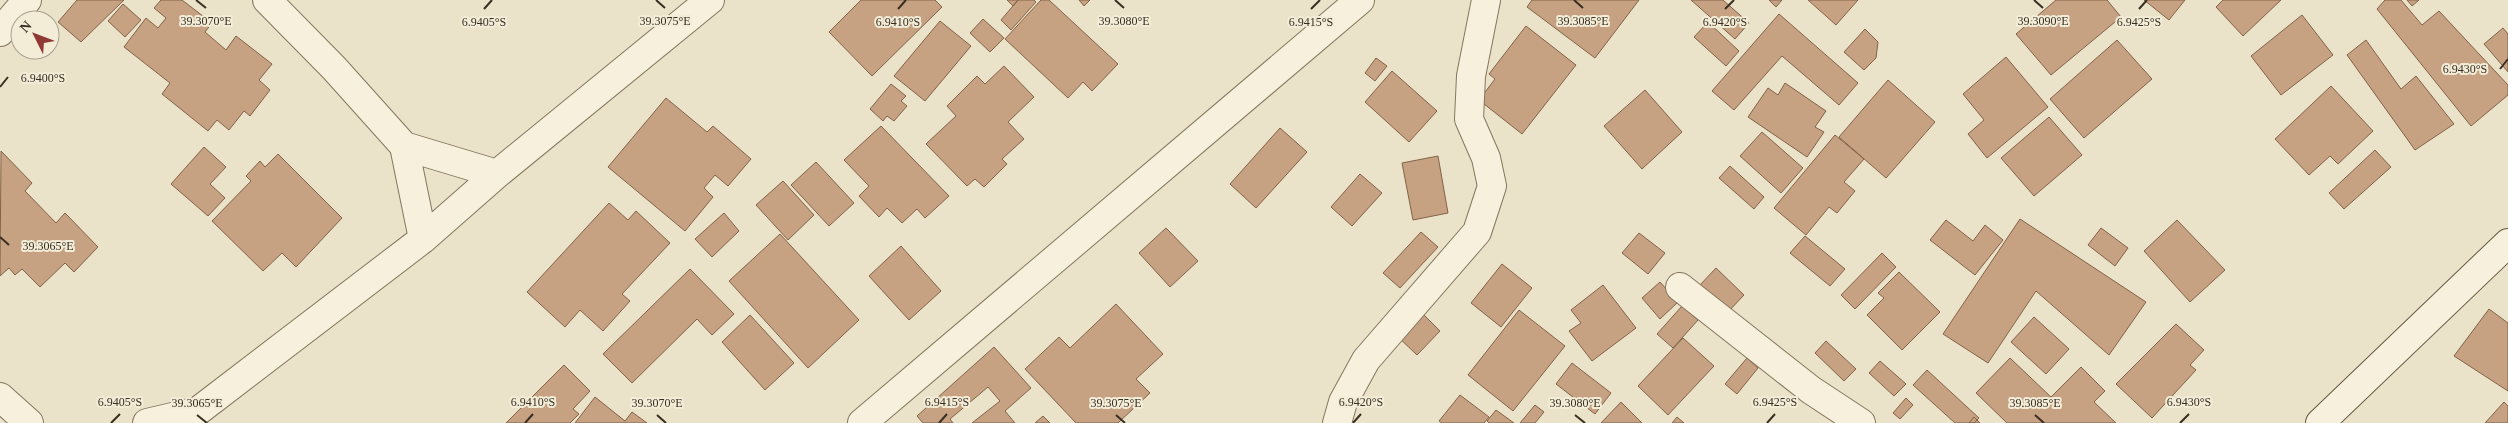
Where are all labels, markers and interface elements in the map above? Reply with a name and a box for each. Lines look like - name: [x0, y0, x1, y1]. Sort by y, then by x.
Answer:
- north arrow: [10, 10, 60, 60]
- text: 39.3070°E: [180, 14, 232, 28]
- text: 39.3075°E: [639, 14, 691, 28]
- text: 39.3080°E: [1098, 14, 1150, 28]
- text: 39.3085°E: [1557, 14, 1609, 28]
- text: 39.3090°E: [2017, 14, 2069, 28]
- text: 6.9405°S: [462, 15, 506, 29]
- text: 6.9410°S: [876, 15, 920, 29]
- text: 6.9415°S: [1289, 15, 1333, 29]
- text: 6.9420°S: [1703, 15, 1747, 29]
- text: 6.9425°S: [2117, 15, 2161, 29]
- text: N: [17, 18, 35, 35]
- text: 6.9430°S: [2443, 62, 2487, 76]
- text: 6.9400°S: [21, 71, 65, 85]
- text: 39.3065°E: [22, 239, 74, 253]
- text: 6.9405°S: [98, 395, 142, 409]
- text: 6.9410°S: [511, 395, 555, 409]
- text: 6.9415°S: [925, 395, 969, 409]
- text: 6.9420°S: [1339, 395, 1383, 409]
- text: 6.9425°S: [1753, 395, 1797, 409]
- text: 6.9430°S: [2167, 395, 2211, 409]
- text: 39.3065°E: [171, 396, 223, 410]
- text: 39.3070°E: [631, 396, 683, 410]
- text: 39.3075°E: [1090, 396, 1142, 410]
- text: 39.3080°E: [1549, 396, 1601, 410]
- text: 39.3085°E: [2009, 396, 2061, 410]

